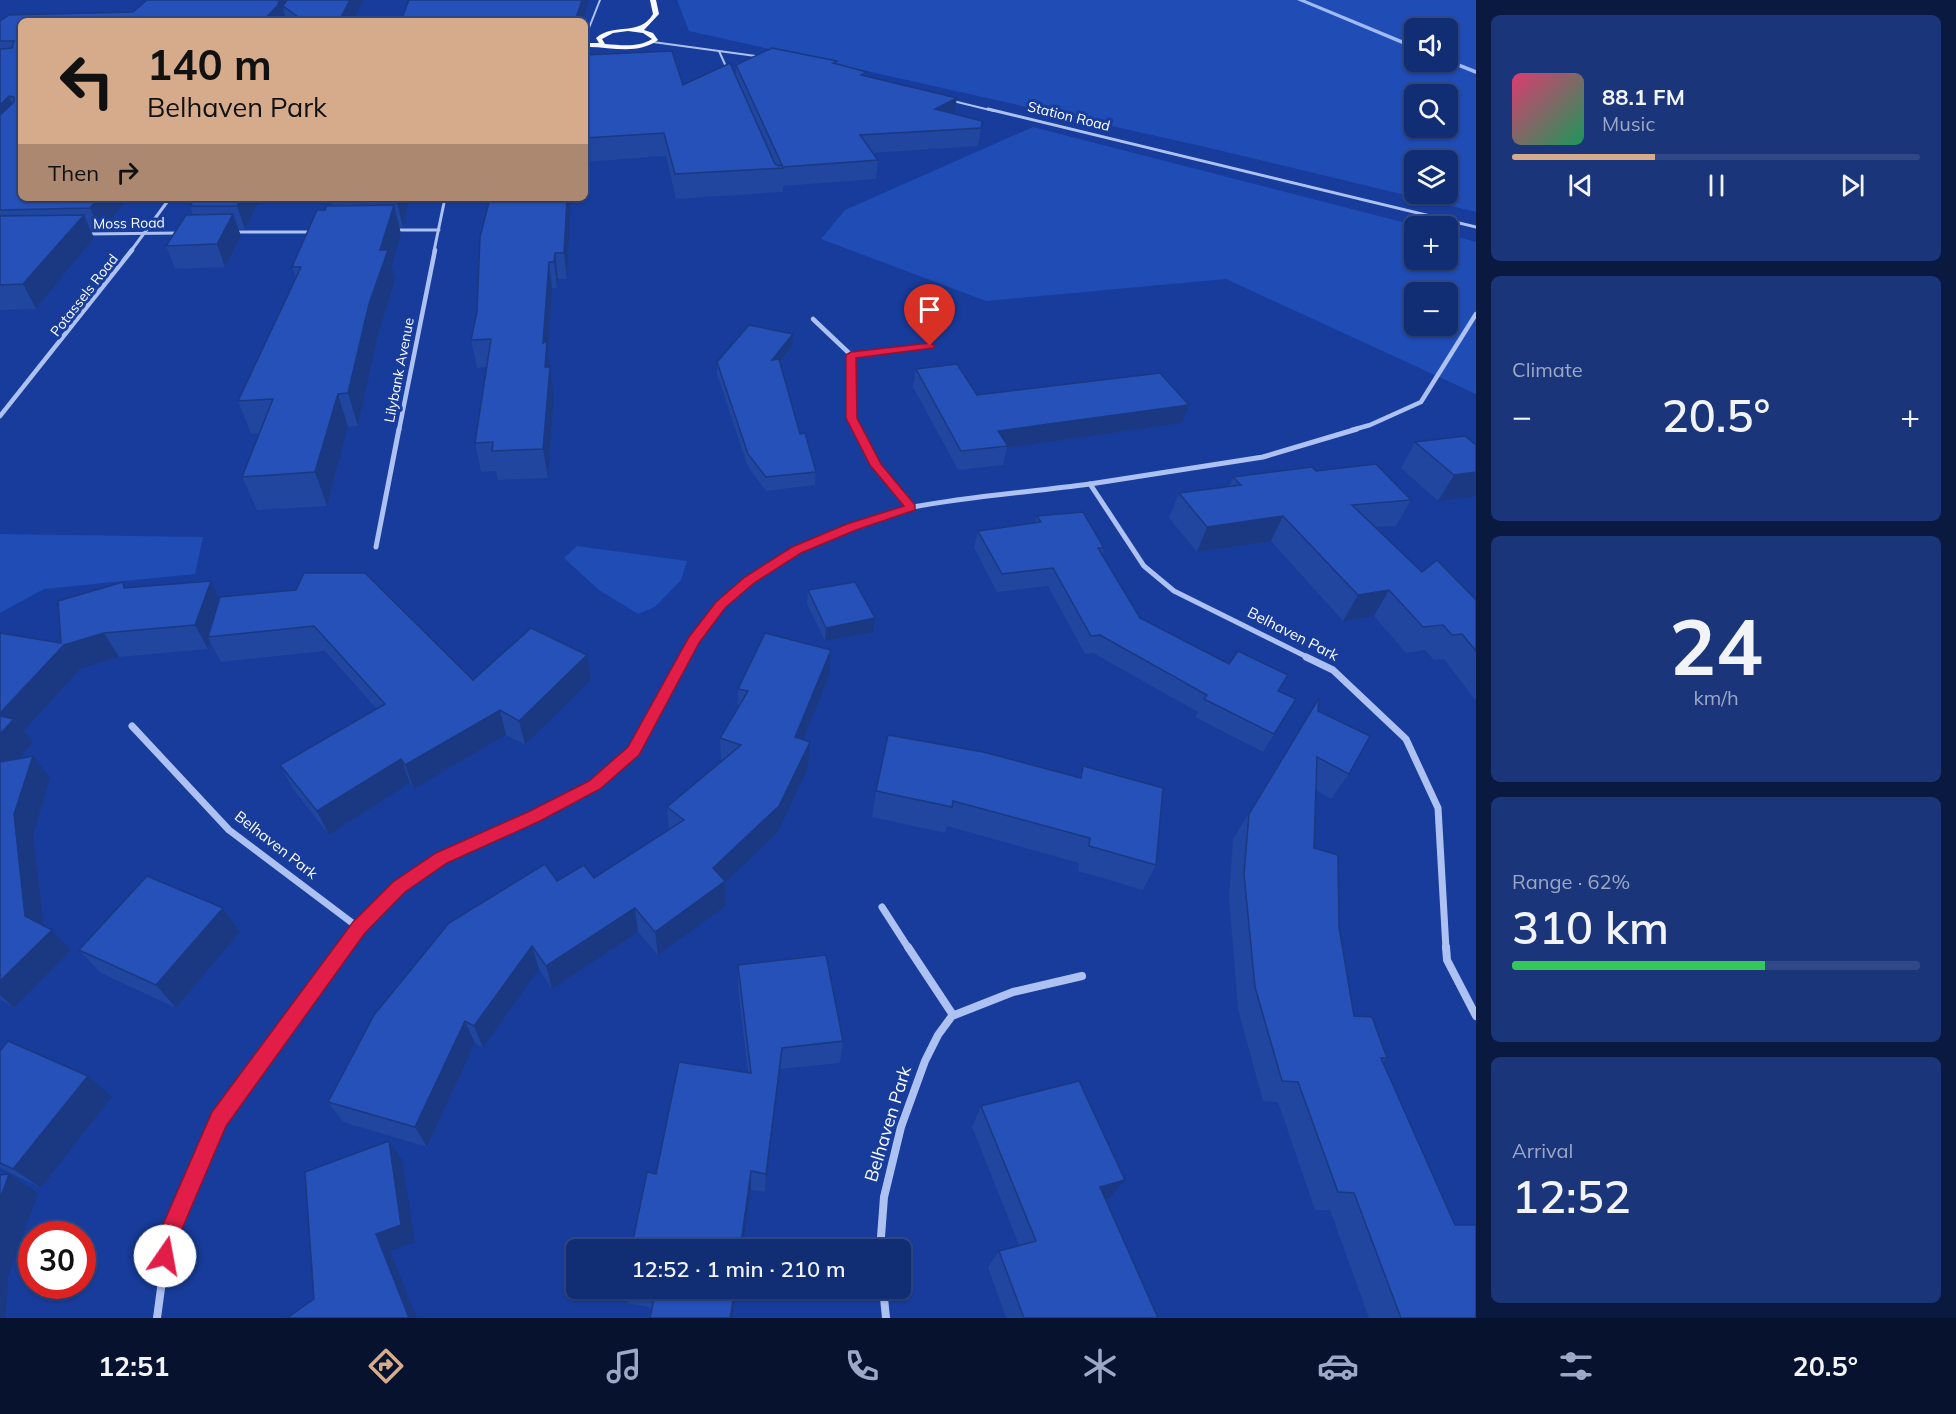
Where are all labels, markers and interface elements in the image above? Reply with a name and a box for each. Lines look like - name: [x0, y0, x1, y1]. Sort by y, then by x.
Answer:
- map controls: [1404, 18, 1458, 336]
- button: sound: [1404, 18, 1458, 72]
- text: 140 m: [147, 38, 272, 91]
- icon: left: [48, 42, 126, 120]
- text: 88.1 FM: [1602, 83, 1685, 111]
- button: search: [1404, 84, 1458, 138]
- text: Belhaven Park: [147, 90, 327, 124]
- street label: Station Road: [1026, 97, 1112, 135]
- text: Music: [1602, 111, 1655, 136]
- button: layers: [1404, 150, 1458, 204]
- icon: right: [111, 156, 144, 189]
- text: Then: [48, 159, 99, 187]
- icon: previous: [1564, 169, 1597, 202]
- icon: pause: [1700, 169, 1733, 202]
- icon: next: [1836, 169, 1869, 202]
- street label: Moss Road: [93, 213, 165, 233]
- button: +: [1404, 216, 1458, 270]
- street label: Potassels Road: [46, 250, 122, 340]
- button: −: [1404, 282, 1458, 336]
- pin: [904, 284, 955, 346]
- icon: arrive: [913, 293, 946, 326]
- street label: Lilybank Avenue: [380, 316, 418, 424]
- text: Climate: [1512, 357, 1583, 382]
- text: 20.5°: [1662, 387, 1770, 443]
- text: −: [1512, 395, 1532, 436]
- text: +: [1900, 395, 1920, 436]
- text: 24: [1669, 597, 1763, 695]
- street label: Belhaven Park: [1244, 602, 1342, 665]
- text: km/h: [1693, 685, 1739, 710]
- street label: Belhaven Park: [231, 806, 322, 883]
- text: Range · 62%: [1512, 869, 1630, 894]
- text: 310 km: [1512, 899, 1669, 955]
- street label: Belhaven Park: [859, 1062, 916, 1185]
- text: Arrival: [1512, 1138, 1573, 1163]
- text: 12:52: [1512, 1168, 1631, 1224]
- speed limit sign: 30: [18, 1221, 96, 1299]
- position arrow: [133, 1224, 197, 1288]
- text: 12:52 · 1 min · 210 m: [631, 1255, 846, 1283]
- icon: directions: [365, 1345, 407, 1387]
- icon: music: [603, 1345, 645, 1387]
- icon: phone: [841, 1345, 883, 1387]
- icon: climate: [1079, 1345, 1121, 1387]
- icon: car: [1317, 1345, 1359, 1387]
- icon: filters: [1555, 1345, 1597, 1387]
- text: 12:51: [98, 1349, 169, 1383]
- text: 20.5°: [1792, 1349, 1858, 1383]

